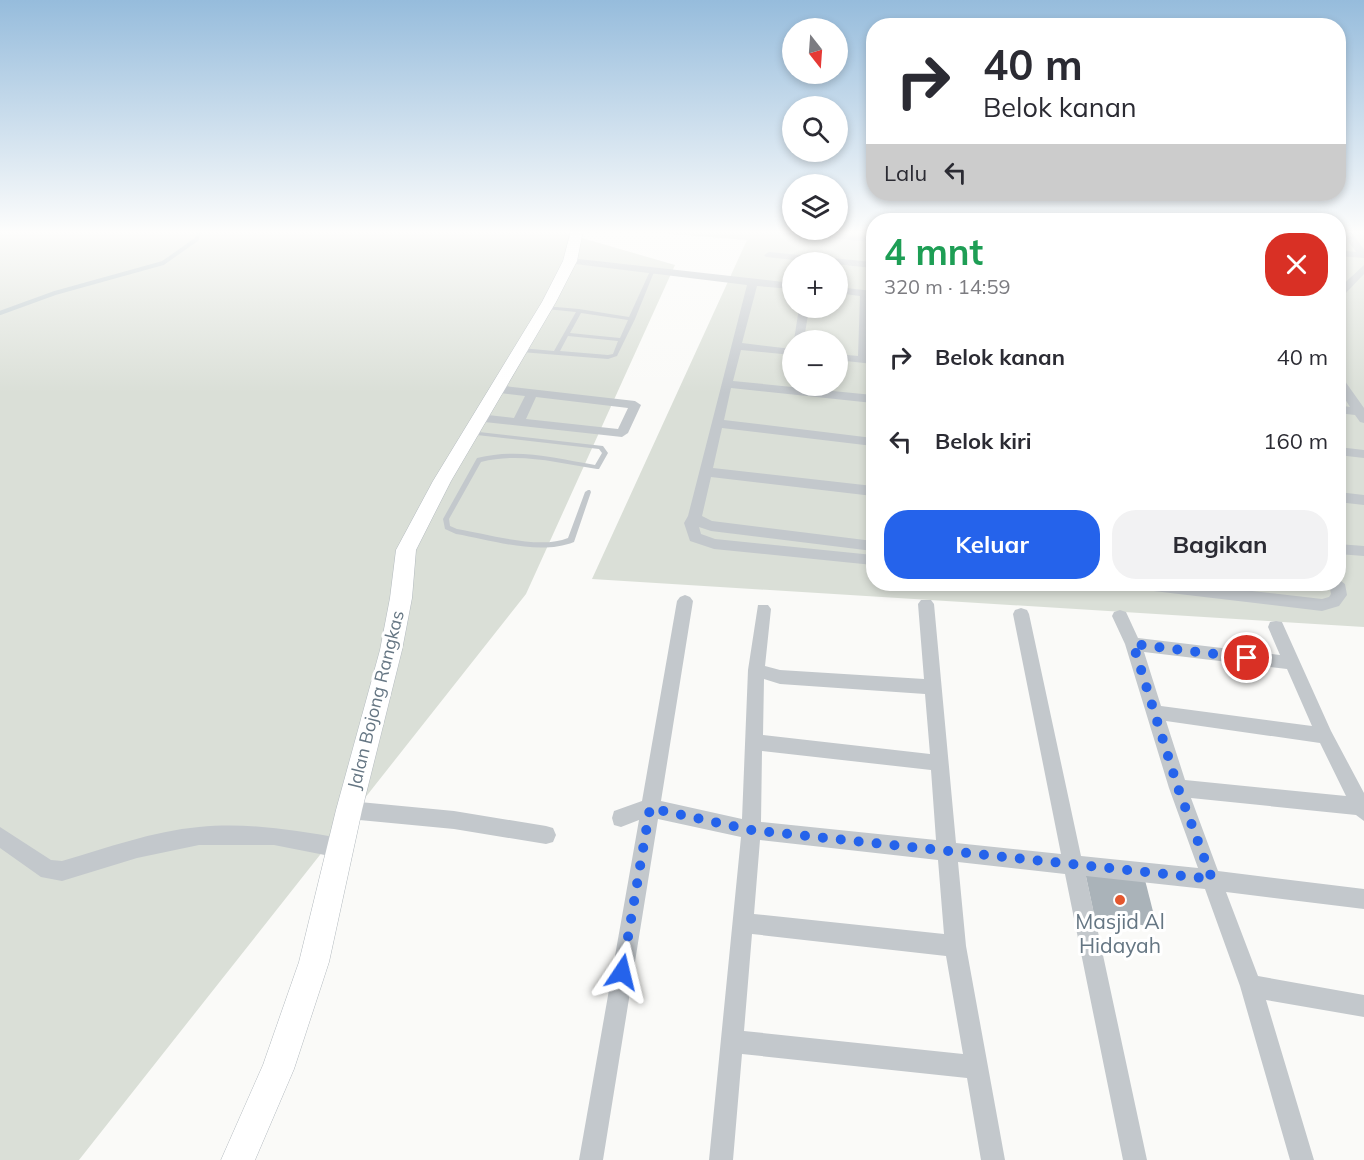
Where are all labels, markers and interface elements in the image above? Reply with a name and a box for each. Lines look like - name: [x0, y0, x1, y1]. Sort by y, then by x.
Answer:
- north arrow: [782, 18, 848, 84]
- map controls: [782, 18, 848, 396]
- text: 40 m: [983, 38, 1083, 91]
- icon: right: [884, 42, 962, 120]
- text: Belok kanan: [983, 90, 1137, 124]
- button: search: [782, 96, 848, 162]
- icon: left: [939, 156, 972, 189]
- text: Lalu: [884, 159, 927, 187]
- button: layers: [782, 174, 848, 240]
- text: 4 mnt: [884, 229, 983, 274]
- button: close: [1265, 233, 1328, 296]
- button: +: [782, 252, 848, 318]
- text: 320 m · 14:59: [884, 274, 1010, 299]
- button: −: [782, 330, 848, 396]
- icon: right: [884, 341, 917, 374]
- text: Belok kanan: [935, 343, 1065, 371]
- text: 40 m: [1277, 343, 1328, 371]
- icon: left: [884, 425, 917, 458]
- text: Belok kiri: [935, 427, 1031, 455]
- text: 160 m: [1263, 427, 1328, 455]
- button: Keluar: [884, 510, 1100, 579]
- button: Bagikan: [1112, 510, 1328, 579]
- street label: Jalan Bojong Rangkas: [342, 608, 409, 792]
- pin: [1221, 632, 1272, 683]
- icon: arrive: [1230, 641, 1263, 674]
- marker: Masjid Al Hidayah: [1113, 893, 1127, 907]
- place label: Masjid Al Hidayah: [1075, 908, 1165, 958]
- position arrow: [590, 940, 654, 1004]

